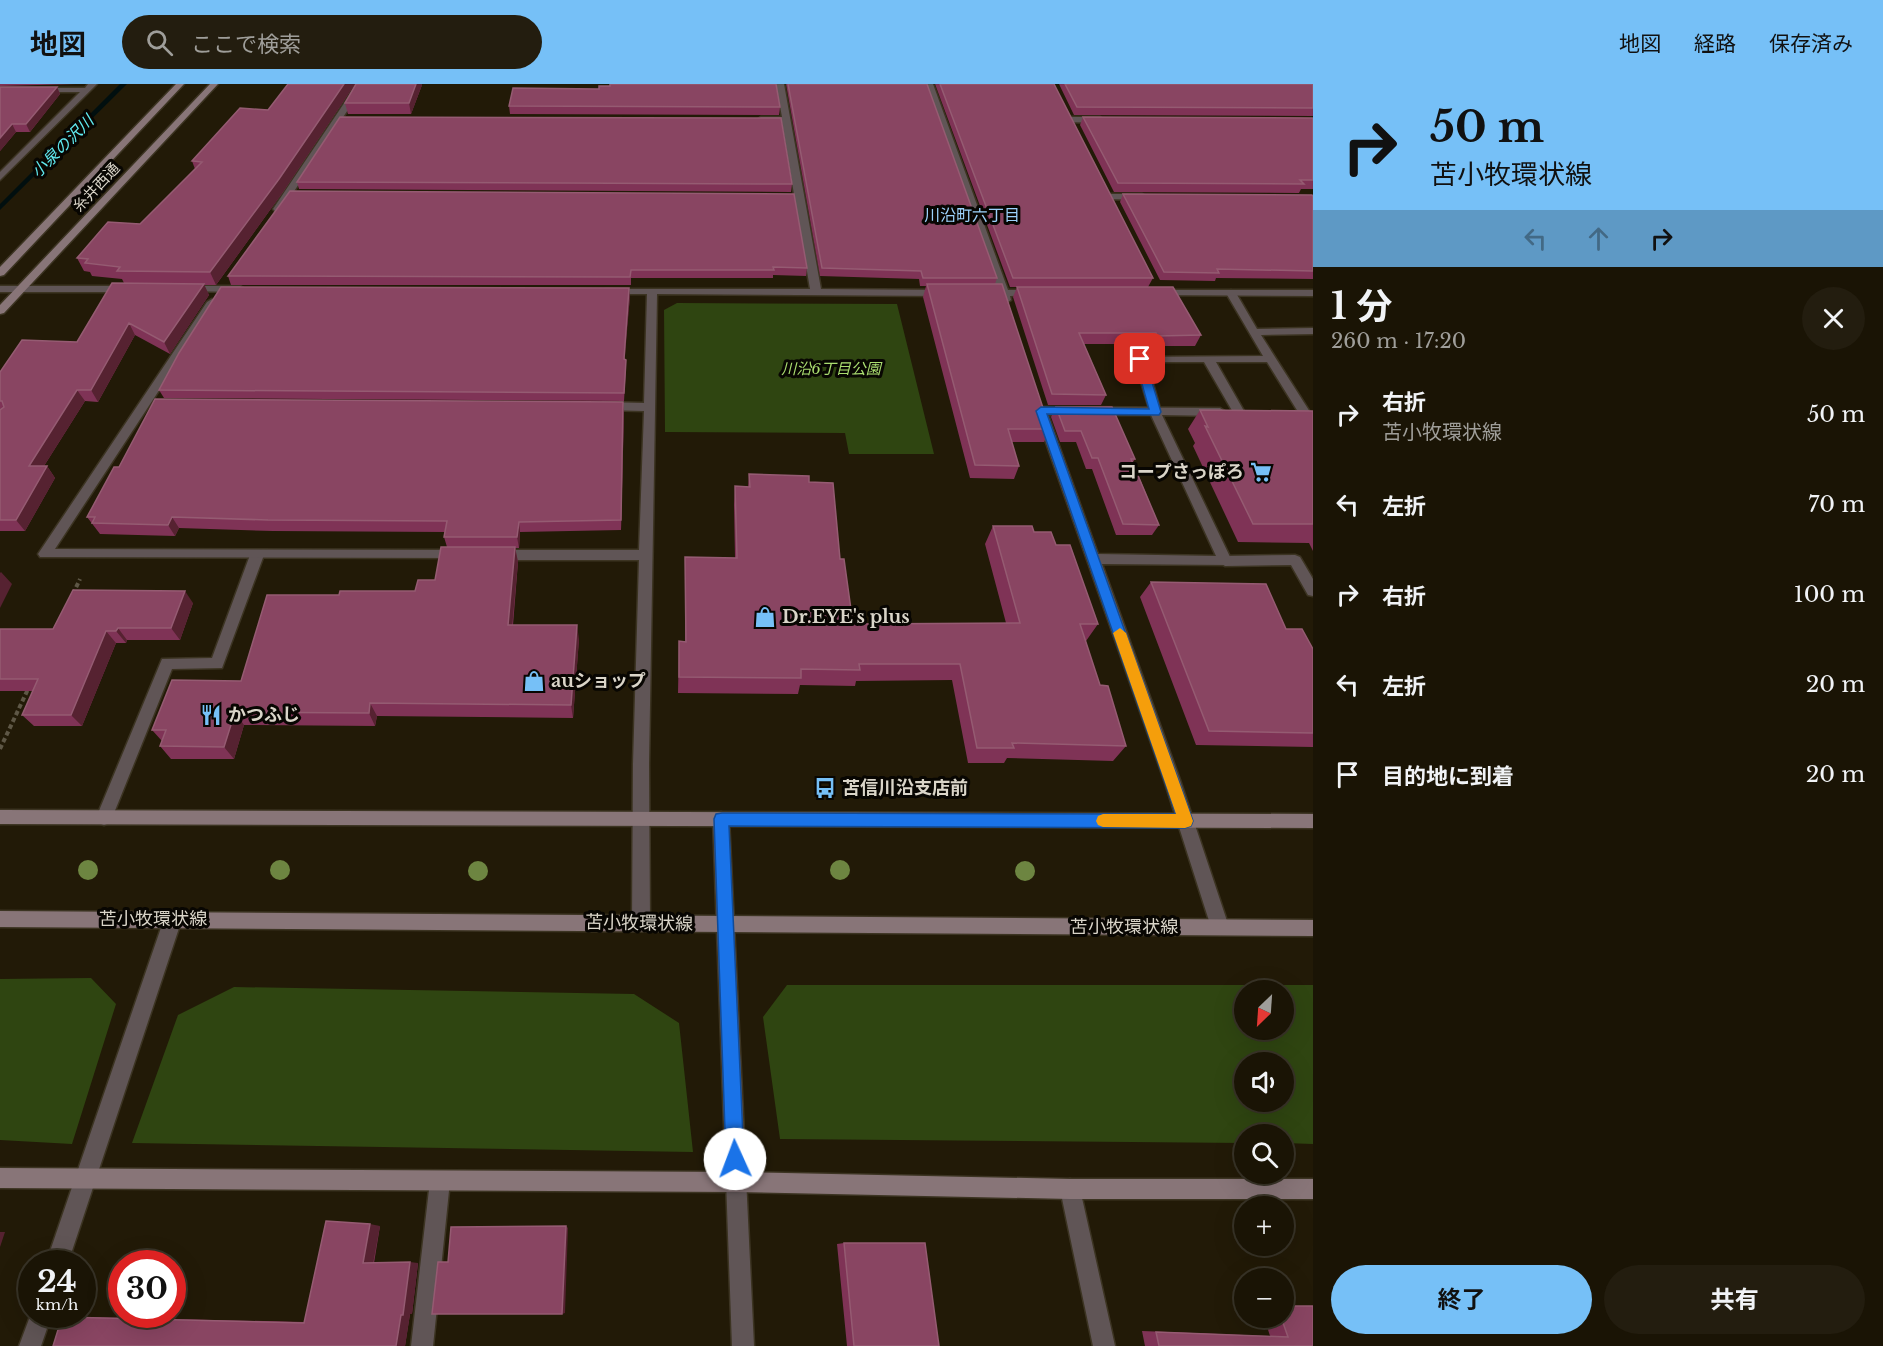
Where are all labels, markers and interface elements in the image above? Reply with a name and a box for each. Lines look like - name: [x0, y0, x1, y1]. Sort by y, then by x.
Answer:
- search box: [122, 15, 542, 69]
- icon: search: [143, 26, 176, 59]
- text: 地図: [30, 27, 86, 62]
- text: ここで検索: [191, 31, 301, 58]
- text: 地図: [1619, 31, 1661, 57]
- text: 経路: [1694, 31, 1736, 57]
- text: 保存済み: [1769, 31, 1853, 57]
- text: 50 m: [1430, 101, 1544, 153]
- icon: right: [1331, 108, 1409, 186]
- water label: 小泉の沢川: [27, 109, 99, 181]
- text: 苫小牧環状線: [1430, 158, 1592, 191]
- street label: 糸井西通: [69, 159, 123, 215]
- district label: 川沿町六丁目: [924, 205, 1020, 225]
- icon: left: [1519, 222, 1552, 255]
- icon: ahead: [1582, 222, 1615, 255]
- icon: right: [1645, 222, 1678, 255]
- text: 1 分: [1331, 284, 1392, 329]
- button: close: [1802, 287, 1865, 350]
- text: 260 m · 17:20: [1331, 329, 1466, 353]
- pin: [1114, 333, 1165, 384]
- icon: arrive: [1123, 342, 1156, 375]
- park label: 川沿6丁目公園: [781, 359, 883, 378]
- text: 右折: [1382, 389, 1426, 416]
- icon: right: [1331, 398, 1364, 431]
- text: 50 m: [1807, 401, 1865, 428]
- text: 苫小牧環状線: [1382, 420, 1502, 444]
- supermarket icon: コープさっぽろ: [1249, 460, 1273, 484]
- place label: コープさっぽろ: [1119, 461, 1244, 483]
- icon: left: [1331, 488, 1364, 521]
- text: 70 m: [1808, 491, 1865, 518]
- text: 左折: [1382, 493, 1426, 520]
- icon: right: [1331, 578, 1364, 611]
- text: 100 m: [1794, 581, 1865, 608]
- text: 右折: [1382, 583, 1426, 610]
- shop icon: Dr.EYE's plus: [753, 605, 777, 629]
- place label: Dr.EYE's plus: [782, 606, 910, 628]
- icon: left: [1331, 668, 1364, 701]
- shop icon: auショップ: [522, 669, 546, 693]
- place label: auショップ: [551, 670, 646, 692]
- text: 20 m: [1806, 671, 1865, 698]
- text: 左折: [1382, 673, 1426, 700]
- restaurant icon: かつふじ: [199, 703, 223, 727]
- place label: かつふじ: [228, 704, 300, 726]
- icon: arrive: [1331, 758, 1364, 791]
- text: 20 m: [1806, 761, 1865, 788]
- text: 目的地に到着: [1382, 763, 1514, 790]
- bus stop icon: 苫信川沿支店前: [813, 776, 837, 800]
- place label: 苫信川沿支店前: [842, 777, 968, 799]
- street label: 苫小牧環状線: [99, 908, 207, 930]
- street label: 苫小牧環状線: [585, 911, 693, 935]
- street label: 苫小牧環状線: [1070, 916, 1178, 938]
- north arrow: [1234, 980, 1294, 1040]
- map controls: [1234, 980, 1294, 1328]
- button: sound: [1234, 1052, 1294, 1112]
- button: search: [1234, 1124, 1294, 1184]
- position arrow: [703, 1127, 767, 1191]
- button: +: [1234, 1196, 1294, 1256]
- speed limit sign: 30: [108, 1250, 186, 1328]
- text: 24: [37, 1263, 77, 1300]
- button: 終了: [1331, 1265, 1592, 1334]
- button: 共有: [1604, 1265, 1865, 1334]
- button: −: [1234, 1268, 1294, 1328]
- text: km/h: [36, 1295, 78, 1314]

